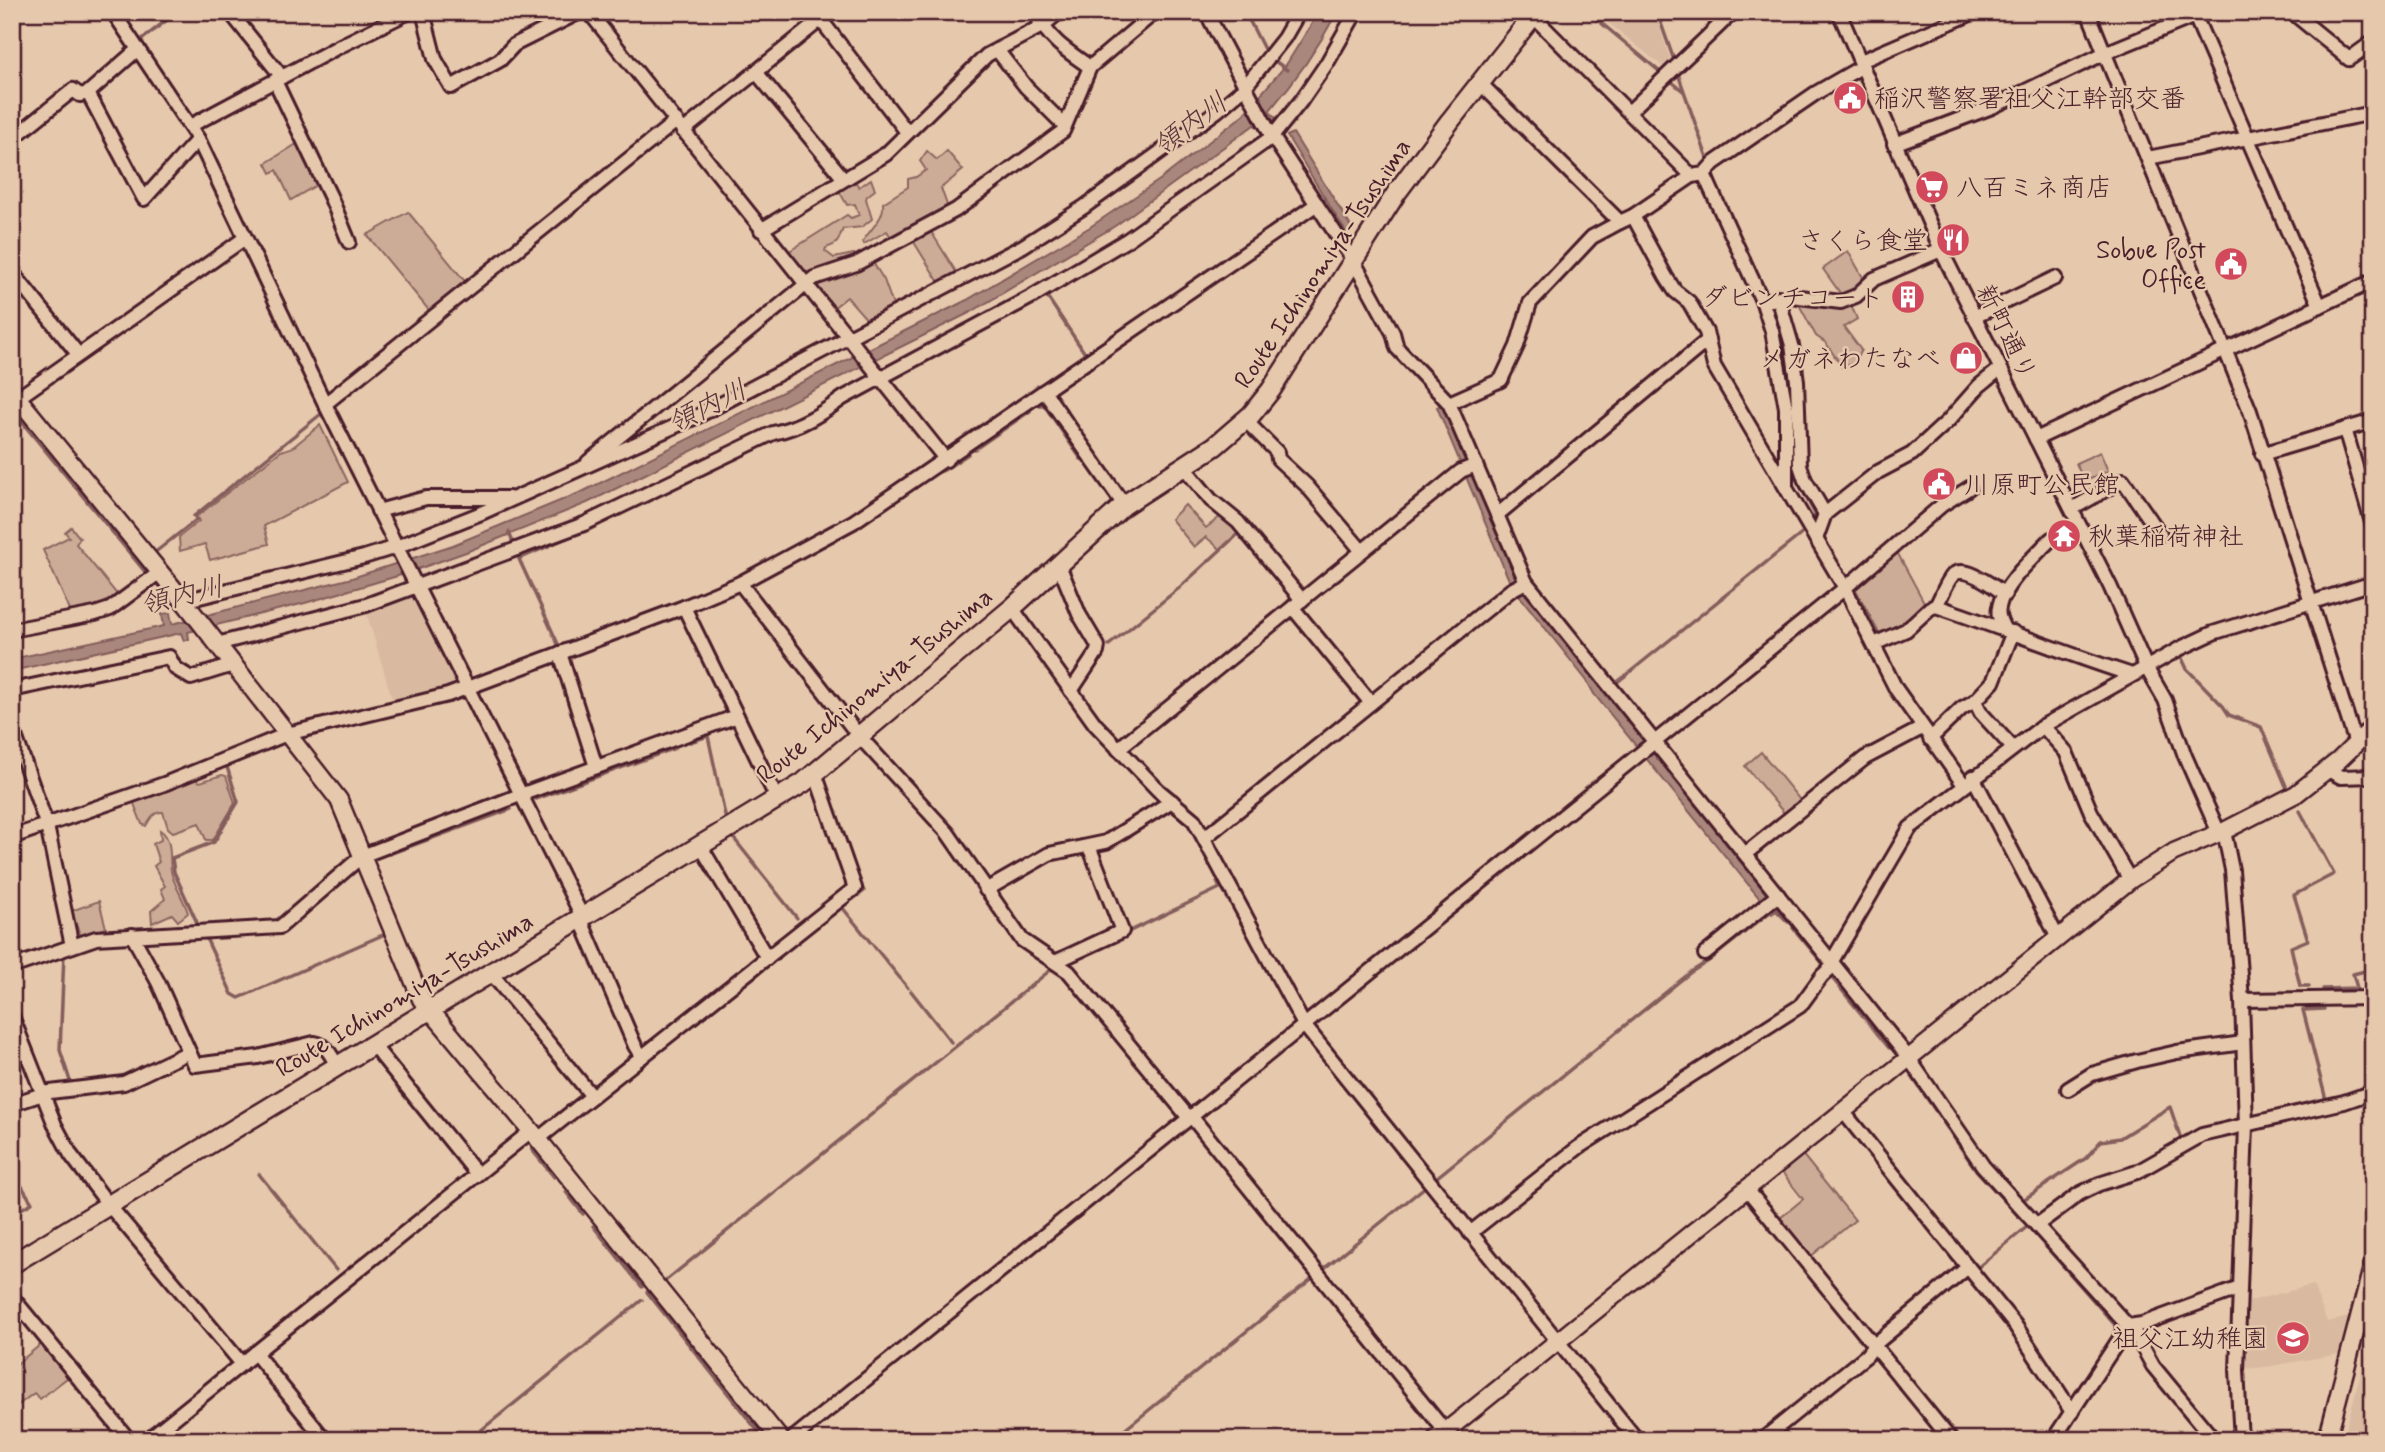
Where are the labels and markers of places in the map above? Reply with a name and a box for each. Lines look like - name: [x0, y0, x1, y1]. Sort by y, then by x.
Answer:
- public building icon: 稲沢警察署祖父江幹部交番: [1831, 79, 1869, 117]
- place label: 稲沢警察署祖父江幹部交番: [1874, 83, 2186, 117]
- supermarket icon: 八百ミネ商店: [1913, 168, 1951, 206]
- place label: 八百ミネ商店: [1956, 172, 2112, 206]
- restaurant icon: さくら食堂: [1934, 221, 1972, 259]
- place label: さくら食堂: [1798, 225, 1928, 259]
- place label: Sobue Post Office: [2096, 234, 2206, 298]
- public building icon: Sobue Post Office: [2212, 245, 2250, 283]
- building icon: ダビンチコート: [1889, 278, 1927, 316]
- place label: ダビンチコート: [1701, 282, 1884, 316]
- shop icon: メガネわたなべ: [1947, 339, 1985, 377]
- place label: メガネわたなべ: [1759, 343, 1941, 377]
- public building icon: 川原町公民館: [1920, 465, 1958, 503]
- place label: 川原町公民館: [1964, 469, 2120, 503]
- temple icon: 秋葉稲荷神社: [2045, 517, 2083, 555]
- place label: 秋葉稲荷神社: [2088, 521, 2244, 555]
- school or university icon: 祖父江幼稚園: [2274, 1319, 2312, 1357]
- place label: 祖父江幼稚園: [2112, 1323, 2268, 1357]

